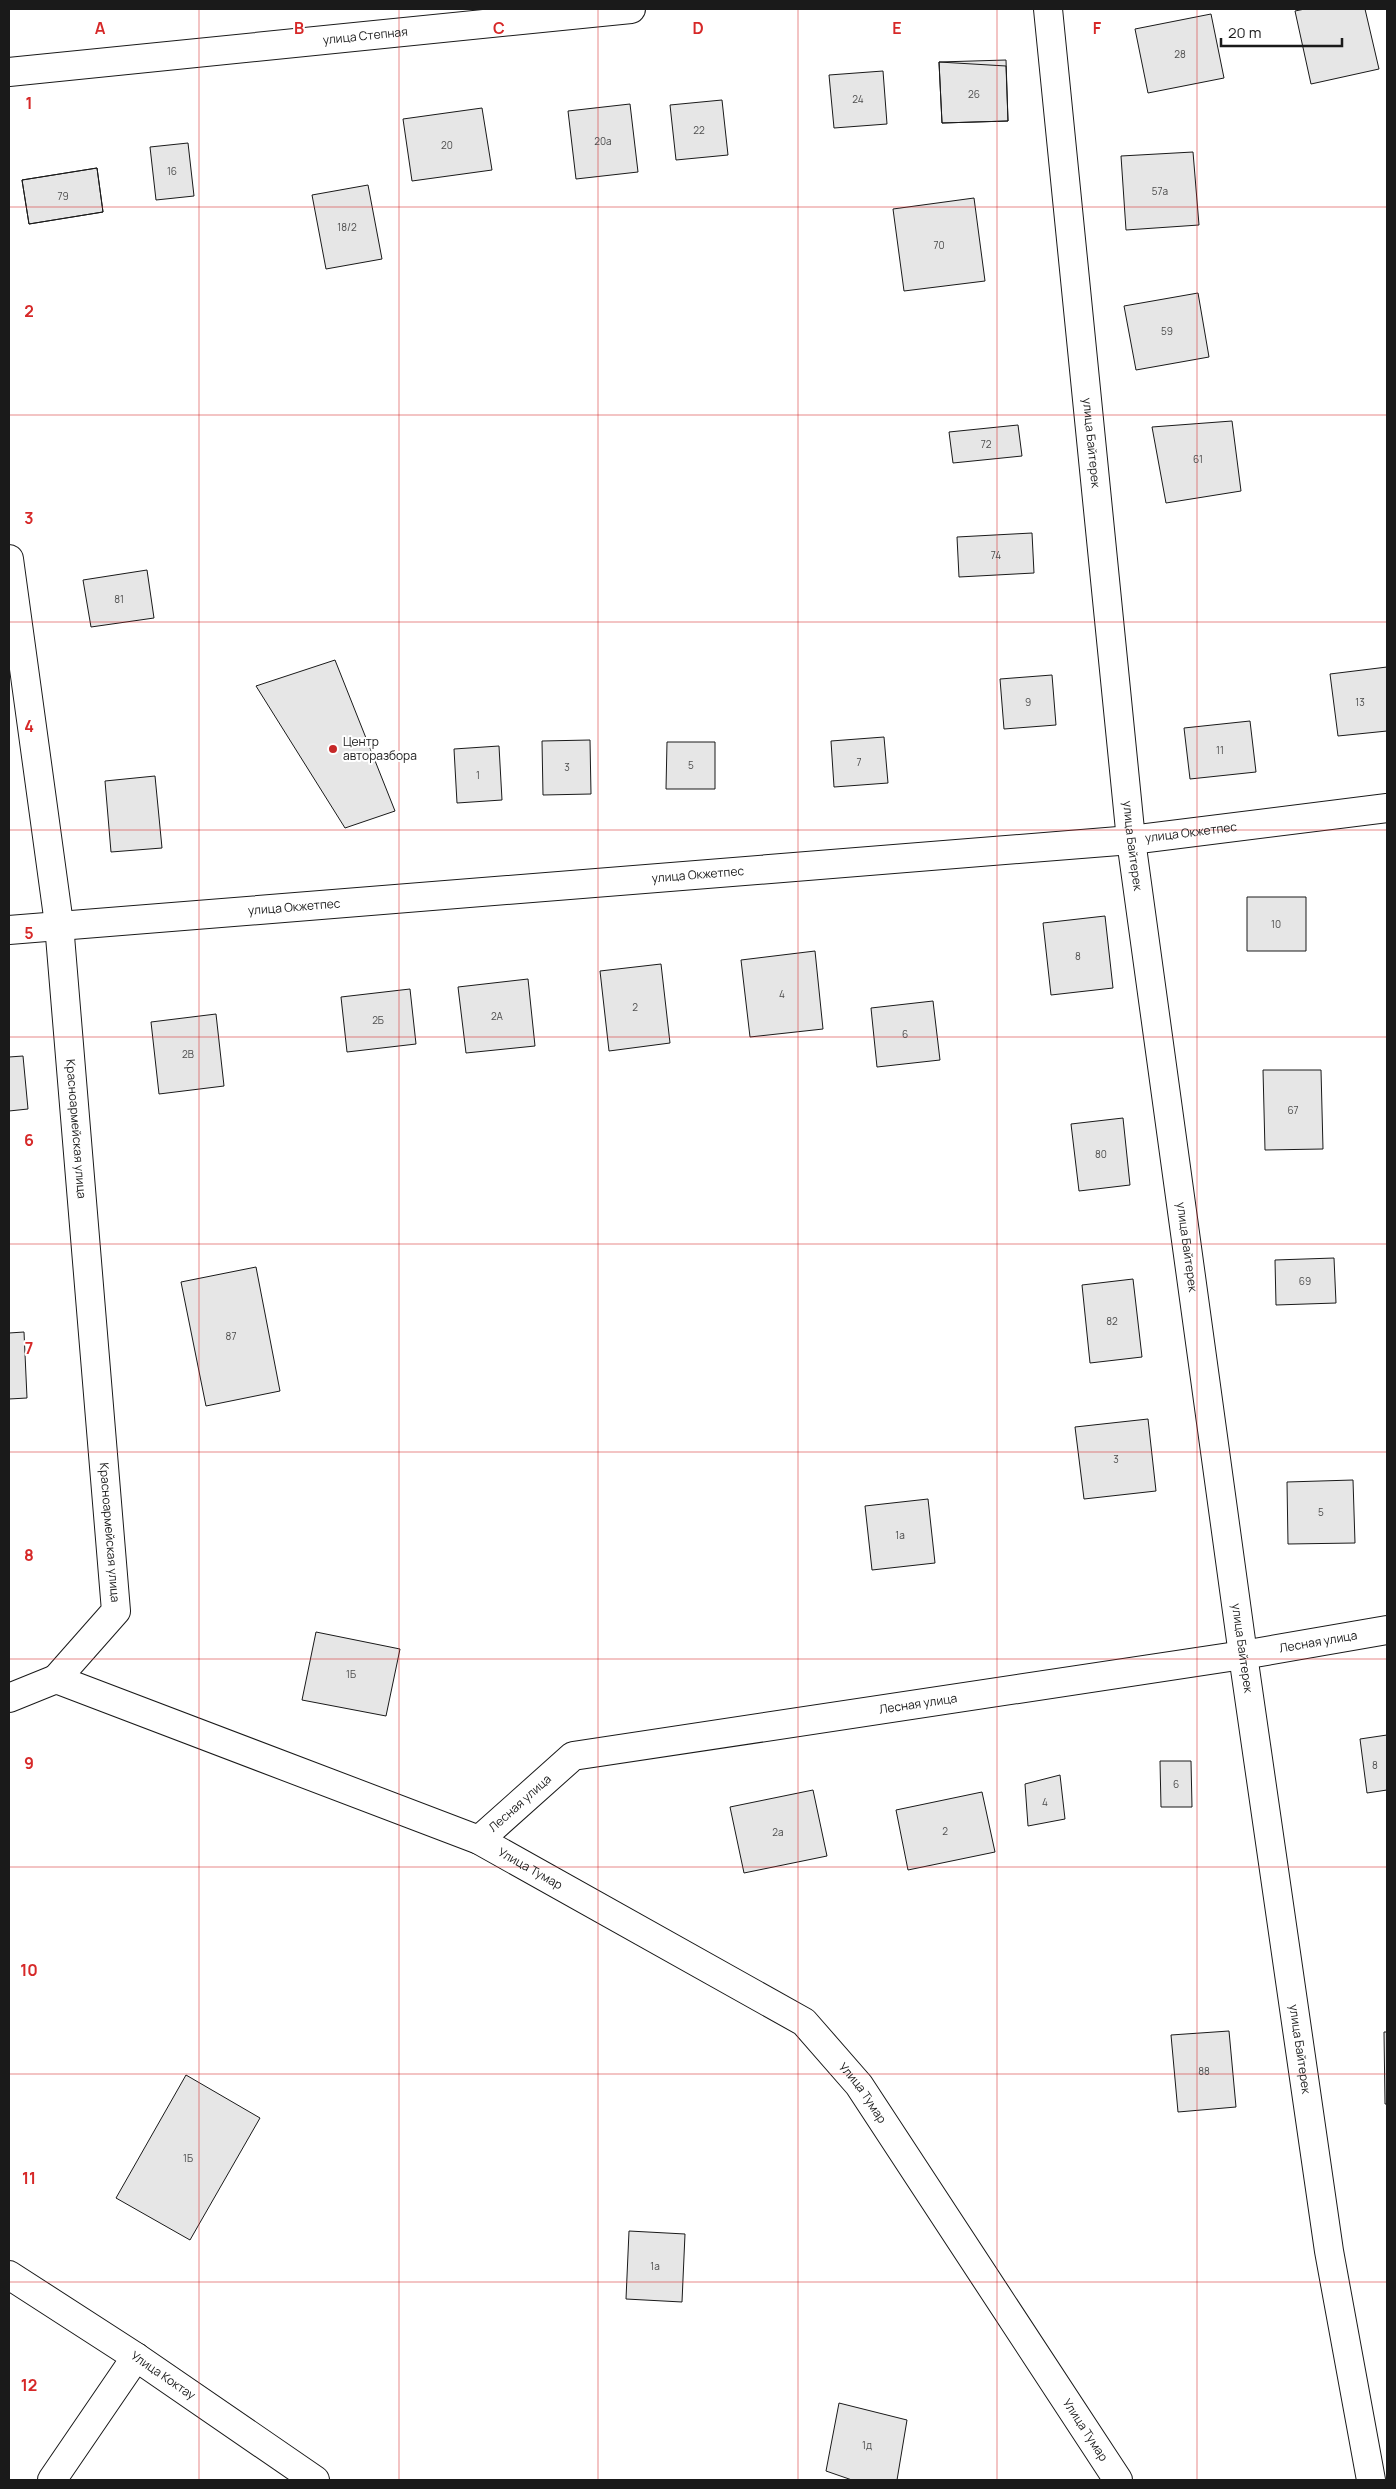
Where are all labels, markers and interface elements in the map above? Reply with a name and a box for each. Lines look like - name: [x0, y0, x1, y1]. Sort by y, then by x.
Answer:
- scale bar: [1221, 15, 1342, 47]
- text: A: [95, 17, 106, 39]
- text: B: [294, 17, 304, 39]
- text: C: [493, 17, 505, 39]
- text: D: [692, 17, 704, 39]
- text: E: [892, 17, 902, 39]
- text: F: [1093, 17, 1102, 39]
- text: 20 m: [1228, 22, 1261, 43]
- street label: улица Степная: [322, 23, 408, 48]
- house number: 28: [1174, 47, 1186, 61]
- house number: 26: [968, 87, 980, 101]
- text: 1: [25, 92, 33, 114]
- house number: 24: [852, 92, 864, 106]
- house number: 22: [693, 123, 705, 137]
- house number: 20а: [594, 134, 612, 148]
- house number: 20: [441, 138, 453, 152]
- house number: 16: [167, 164, 177, 178]
- house number: 57а: [1152, 184, 1168, 198]
- house number: 79: [57, 189, 69, 203]
- house number: 18/2: [337, 220, 357, 234]
- house number: 70: [933, 238, 945, 252]
- text: 2: [24, 300, 34, 322]
- house number: 59: [1161, 324, 1173, 338]
- street label: улица Байтерек: [1079, 397, 1105, 490]
- house number: 72: [981, 437, 992, 451]
- house number: 61: [1193, 452, 1203, 466]
- text: 3: [24, 507, 34, 529]
- house number: 74: [991, 548, 1001, 562]
- house number: 81: [114, 592, 124, 606]
- house number: 9: [1025, 695, 1031, 709]
- house number: 13: [1355, 695, 1365, 709]
- text: 4: [24, 715, 34, 737]
- place label: Центр авторазбора: [343, 733, 417, 764]
- marker: Центр авторазбора: [327, 743, 339, 755]
- house number: 11: [1216, 743, 1224, 757]
- house number: 7: [856, 755, 862, 769]
- house number: 5: [688, 758, 694, 772]
- house number: 3: [564, 760, 570, 774]
- house number: 1: [476, 768, 480, 782]
- street label: улица Байтерек: [1119, 800, 1147, 893]
- street label: улица Окжетпес: [1144, 818, 1238, 846]
- street label: улица Окжетпес: [651, 862, 745, 886]
- street label: улица Окжетпес: [247, 894, 341, 919]
- house number: 10: [1271, 917, 1281, 931]
- text: 5: [24, 922, 34, 944]
- house number: 8: [1075, 949, 1081, 963]
- house number: 4: [779, 987, 785, 1001]
- house number: 2: [632, 1000, 638, 1014]
- house number: 2А: [491, 1009, 504, 1023]
- house number: 2Б: [372, 1013, 384, 1027]
- house number: 6: [902, 1027, 908, 1041]
- house number: 2В: [182, 1047, 194, 1061]
- street label: Красноармейская улица: [62, 1058, 91, 1199]
- house number: 67: [1287, 1103, 1299, 1117]
- text: 6: [24, 1129, 34, 1151]
- house number: 80: [1095, 1147, 1107, 1161]
- street label: улица Байтерек: [1173, 1201, 1202, 1294]
- house number: 69: [1299, 1274, 1311, 1288]
- house number: 82: [1106, 1314, 1118, 1328]
- house number: 87: [226, 1329, 236, 1343]
- text: 7: [25, 1337, 33, 1359]
- house number: 3: [1113, 1452, 1119, 1466]
- street label: Красноармейская улица: [96, 1462, 124, 1603]
- house number: 5: [1318, 1505, 1324, 1519]
- house number: 1а: [895, 1528, 905, 1542]
- text: 8: [24, 1544, 34, 1566]
- street label: улица Байтерек: [1228, 1602, 1258, 1695]
- street label: Лесная улица: [1278, 1626, 1358, 1657]
- house number: 1Б: [346, 1667, 356, 1681]
- street label: Лесная улица: [878, 1689, 958, 1718]
- text: 9: [24, 1752, 34, 1774]
- house number: 8: [1372, 1758, 1378, 1772]
- street label: Лесная улица: [485, 1770, 555, 1836]
- house number: 6: [1173, 1777, 1179, 1791]
- house number: 4: [1042, 1795, 1048, 1809]
- house number: 2: [942, 1824, 948, 1838]
- house number: 2а: [772, 1825, 784, 1839]
- street label: Улица Тумар: [495, 1843, 566, 1893]
- text: 10: [20, 1959, 38, 1981]
- street label: улица Байтерек: [1286, 2003, 1315, 2096]
- street label: Улица Тумар: [835, 2059, 891, 2126]
- house number: 88: [1198, 2064, 1210, 2078]
- house number: 1Б: [183, 2151, 193, 2165]
- text: 11: [22, 2167, 36, 2189]
- house number: 1а: [650, 2259, 660, 2273]
- street label: Улица Коктау: [128, 2347, 200, 2404]
- text: 12: [21, 2374, 37, 2396]
- street label: Улица Тумар: [1059, 2395, 1112, 2464]
- house number: 1д: [862, 2438, 872, 2452]

